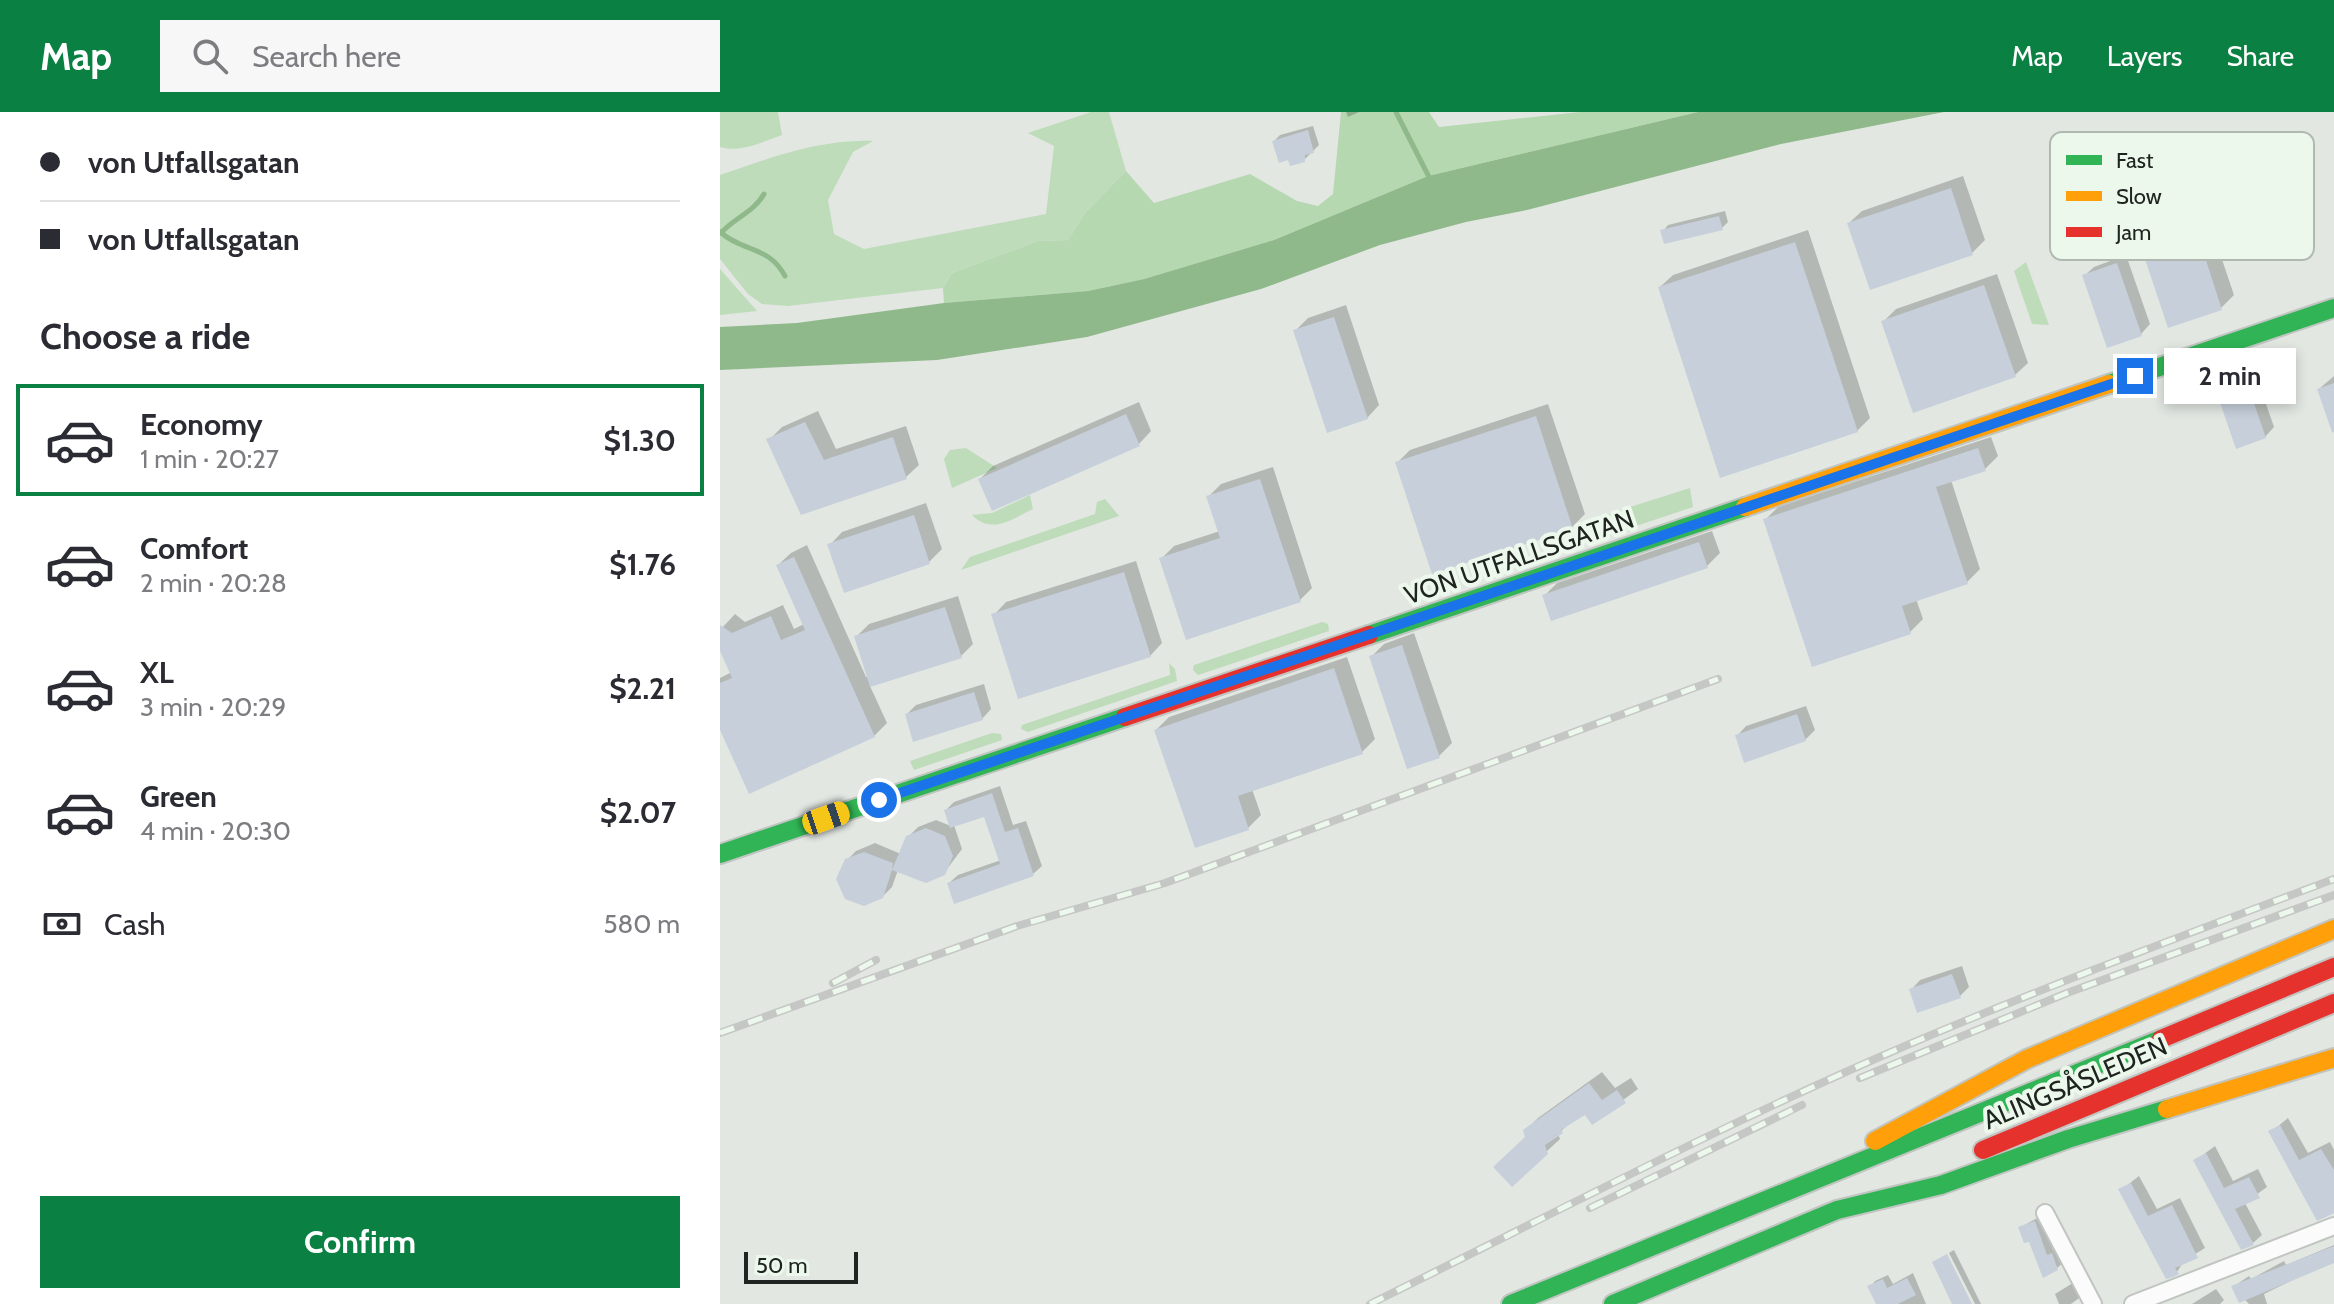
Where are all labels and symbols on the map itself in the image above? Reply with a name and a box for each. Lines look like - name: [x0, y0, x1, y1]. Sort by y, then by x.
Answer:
- legend: [2050, 132, 2314, 260]
- text: Fast: [2116, 147, 2154, 174]
- text: Slow: [2116, 183, 2162, 210]
- text: Jam: [2115, 219, 2151, 246]
- callout: 2 min: [2163, 348, 2295, 404]
- route end: [2117, 358, 2153, 394]
- street label: VON UTFALLSGATAN: [1400, 503, 1638, 611]
- route start: [861, 782, 897, 818]
- car: [799, 799, 853, 837]
- street label: ALINGSÅSLEDEN: [1978, 1030, 2172, 1136]
- scale bar: [744, 1248, 858, 1284]

